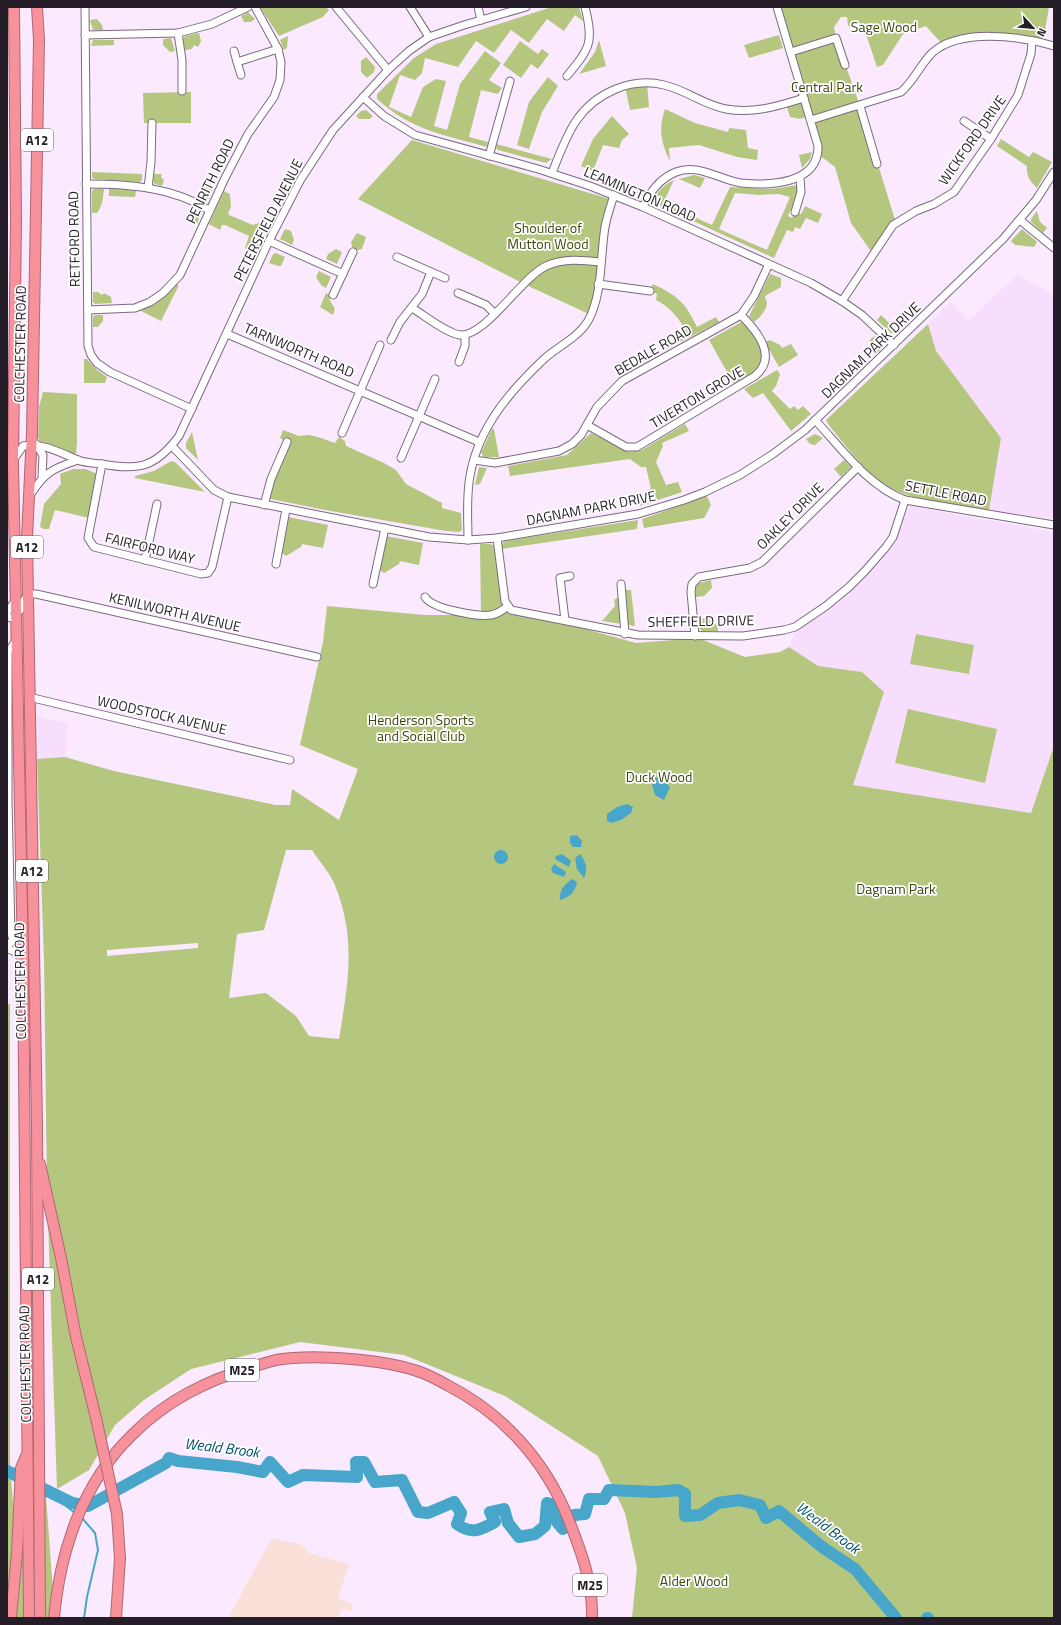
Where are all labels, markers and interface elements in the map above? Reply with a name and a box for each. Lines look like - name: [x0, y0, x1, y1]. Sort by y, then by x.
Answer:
- north arrow: [1013, 8, 1053, 48]
- park label: Sage Wood: [851, 16, 917, 37]
- text: N: [1033, 26, 1051, 40]
- park label: Central Park: [791, 76, 863, 97]
- street label: WICKFORD DRIVE: [933, 90, 1011, 189]
- road number: A12: [21, 129, 53, 151]
- street label: PENRITH ROAD: [180, 135, 239, 227]
- street label: PETERSFIELD AVENUE: [228, 155, 308, 285]
- street label: LEAMINGTON ROAD: [581, 160, 700, 227]
- street label: RETFORD ROAD: [62, 191, 85, 287]
- park label: Shoulder of Mutton Wood: [507, 217, 589, 254]
- street label: COLCHESTER ROAD: [8, 285, 31, 403]
- street label: DAGNAM PARK DRIVE: [816, 296, 925, 403]
- street label: TARNWORTH ROAD: [241, 317, 358, 382]
- street label: BEDALE ROAD: [610, 319, 695, 380]
- street label: TIVERTON GROVE: [646, 360, 748, 433]
- street label: SETTLE ROAD: [904, 474, 989, 511]
- street label: OAKLEY DRIVE: [751, 477, 828, 554]
- street label: DAGNAM PARK DRIVE: [525, 485, 658, 530]
- street label: FAIRFORD WAY: [103, 526, 198, 569]
- road number: A12: [11, 536, 43, 558]
- street label: KENILWORTH AVENUE: [107, 586, 243, 637]
- street label: SHEFFIELD DRIVE: [648, 609, 755, 632]
- street label: WOODSTOCK AVENUE: [95, 689, 229, 740]
- park label: Henderson Sports and Social Club: [368, 709, 474, 746]
- park label: Duck Wood: [626, 766, 692, 787]
- road number: A12: [16, 860, 48, 882]
- park label: Dagnam Park: [856, 878, 936, 899]
- street label: COLCHESTER ROAD: [8, 922, 31, 1040]
- road number: A12: [22, 1268, 54, 1290]
- street label: COLCHESTER ROAD: [13, 1305, 36, 1423]
- road number: M25: [225, 1359, 259, 1381]
- water label: Weald Brook: [183, 1432, 263, 1464]
- water label: Weald Brook: [791, 1496, 867, 1561]
- park label: Alder Wood: [660, 1570, 728, 1591]
- road number: M25: [573, 1574, 607, 1596]

